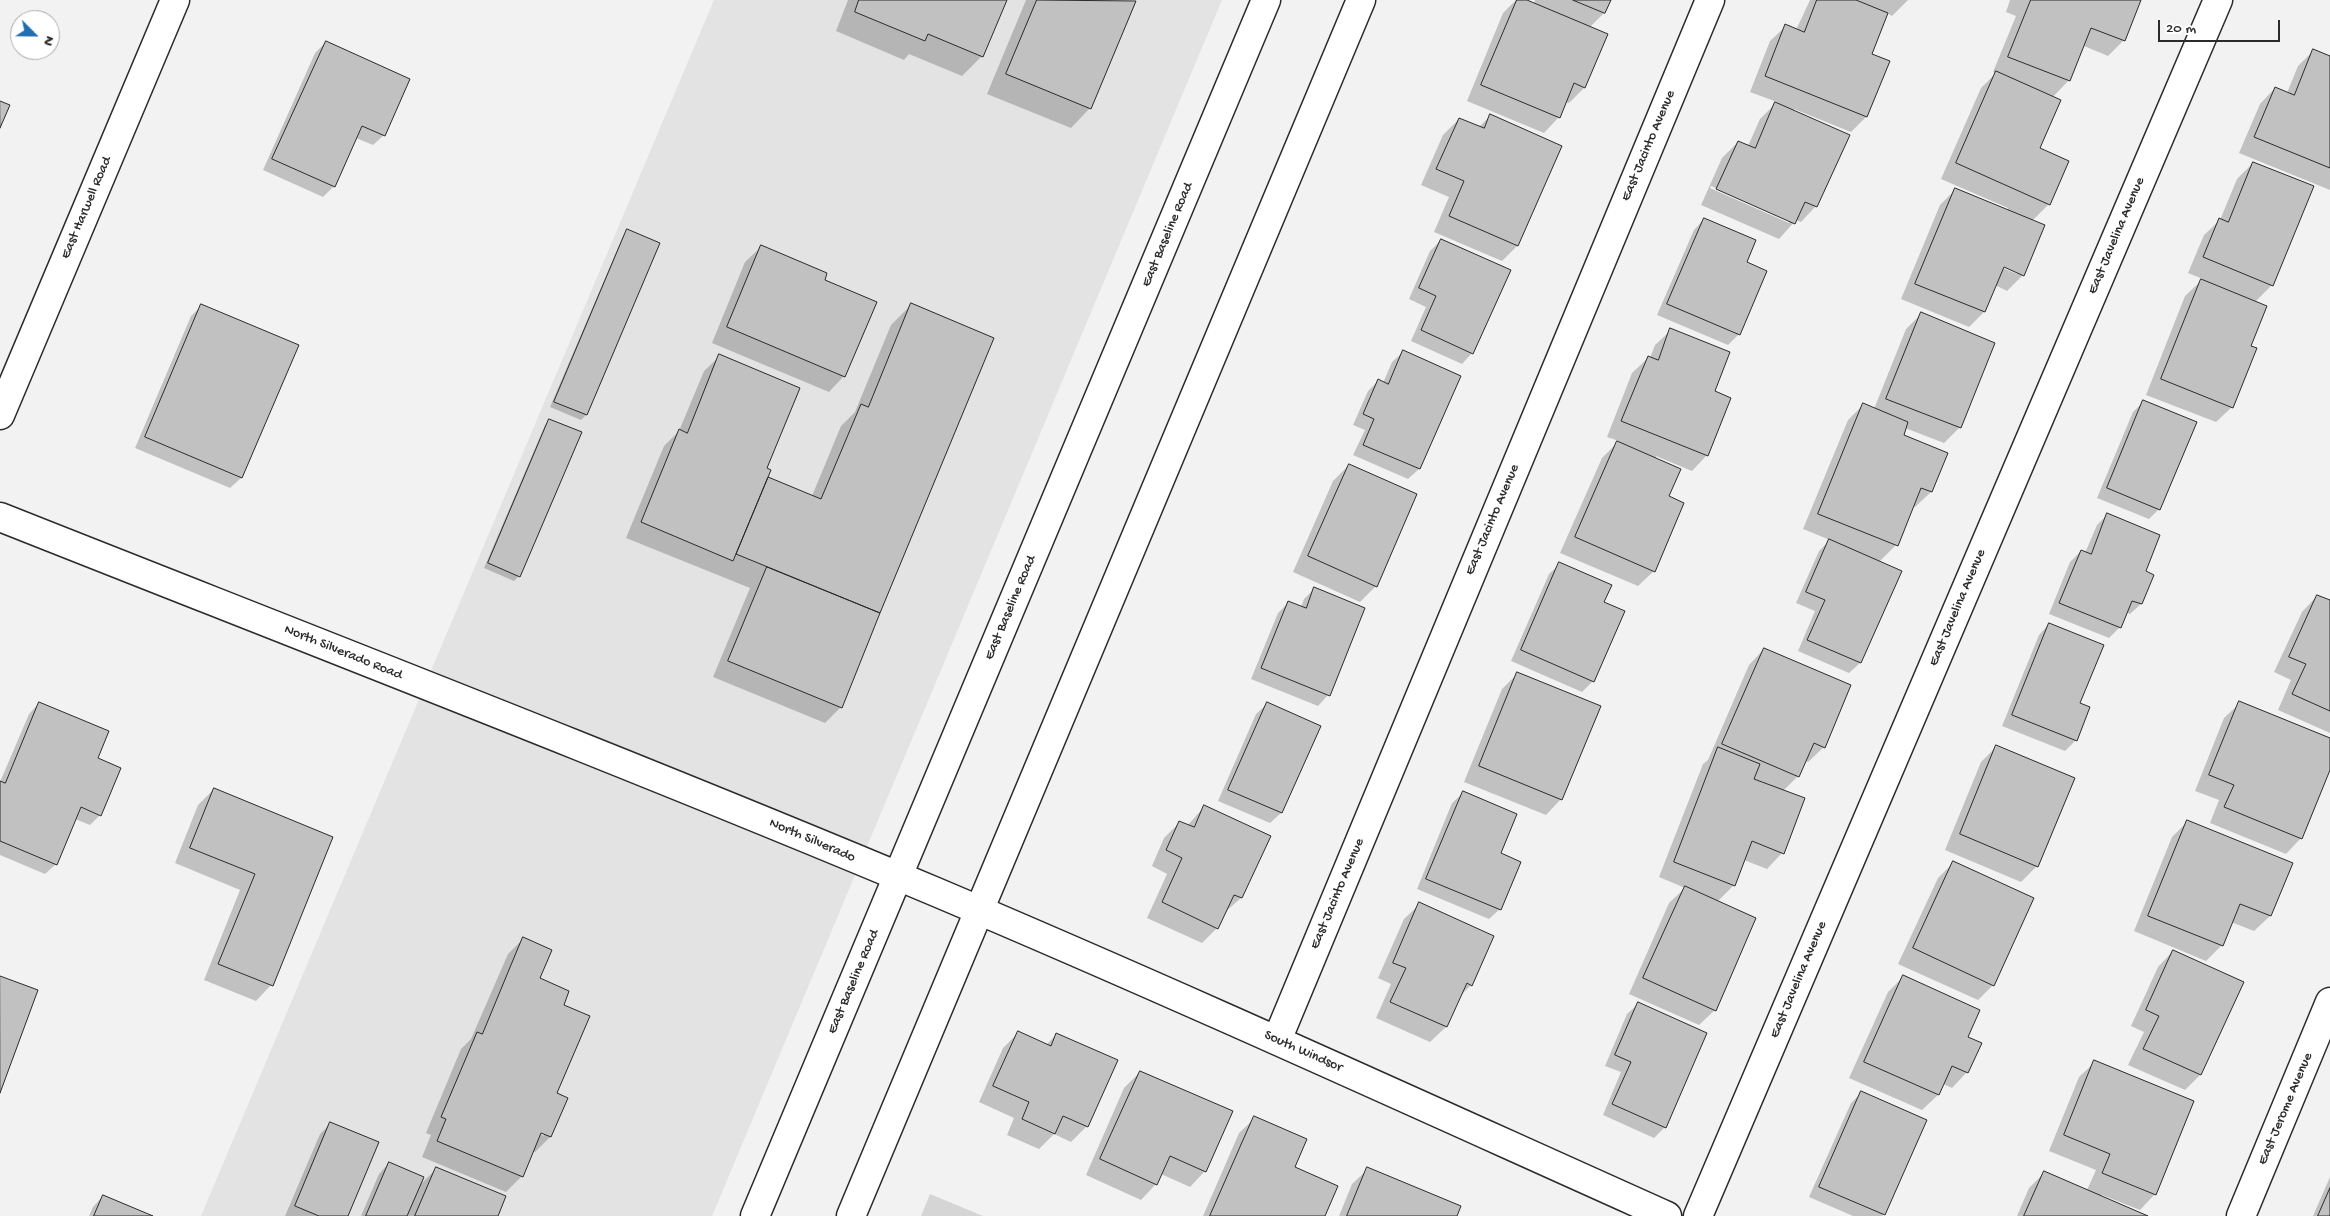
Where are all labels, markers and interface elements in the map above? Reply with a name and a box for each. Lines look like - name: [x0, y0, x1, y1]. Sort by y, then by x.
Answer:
- north arrow: [10, 10, 60, 60]
- scale bar: [2160, 10, 2282, 42]
- text: 20 m: [2166, 20, 2196, 38]
- text: N: [39, 33, 58, 48]
- street label: East Jacinto Avenue: [1618, 88, 1680, 204]
- street label: East Harwell Road: [58, 154, 116, 262]
- street label: East Javelina Avenue: [2085, 175, 2149, 297]
- street label: East Baseline Road: [1138, 180, 1198, 290]
- street label: East Jacinto Avenue: [1462, 462, 1524, 578]
- street label: East Javelina Avenue: [1926, 547, 1990, 669]
- street label: East Baseline Road: [981, 553, 1041, 663]
- street label: North Silverado Road: [281, 622, 405, 684]
- street label: North Silverado: [766, 815, 858, 867]
- street label: East Jacinto Avenue: [1307, 836, 1369, 952]
- street label: East Javelina Avenue: [1767, 919, 1831, 1041]
- street label: East Baseline Road: [824, 927, 884, 1037]
- street label: South Windsor: [1261, 1027, 1345, 1077]
- street label: East Jerome Avenue: [2255, 1050, 2317, 1168]

